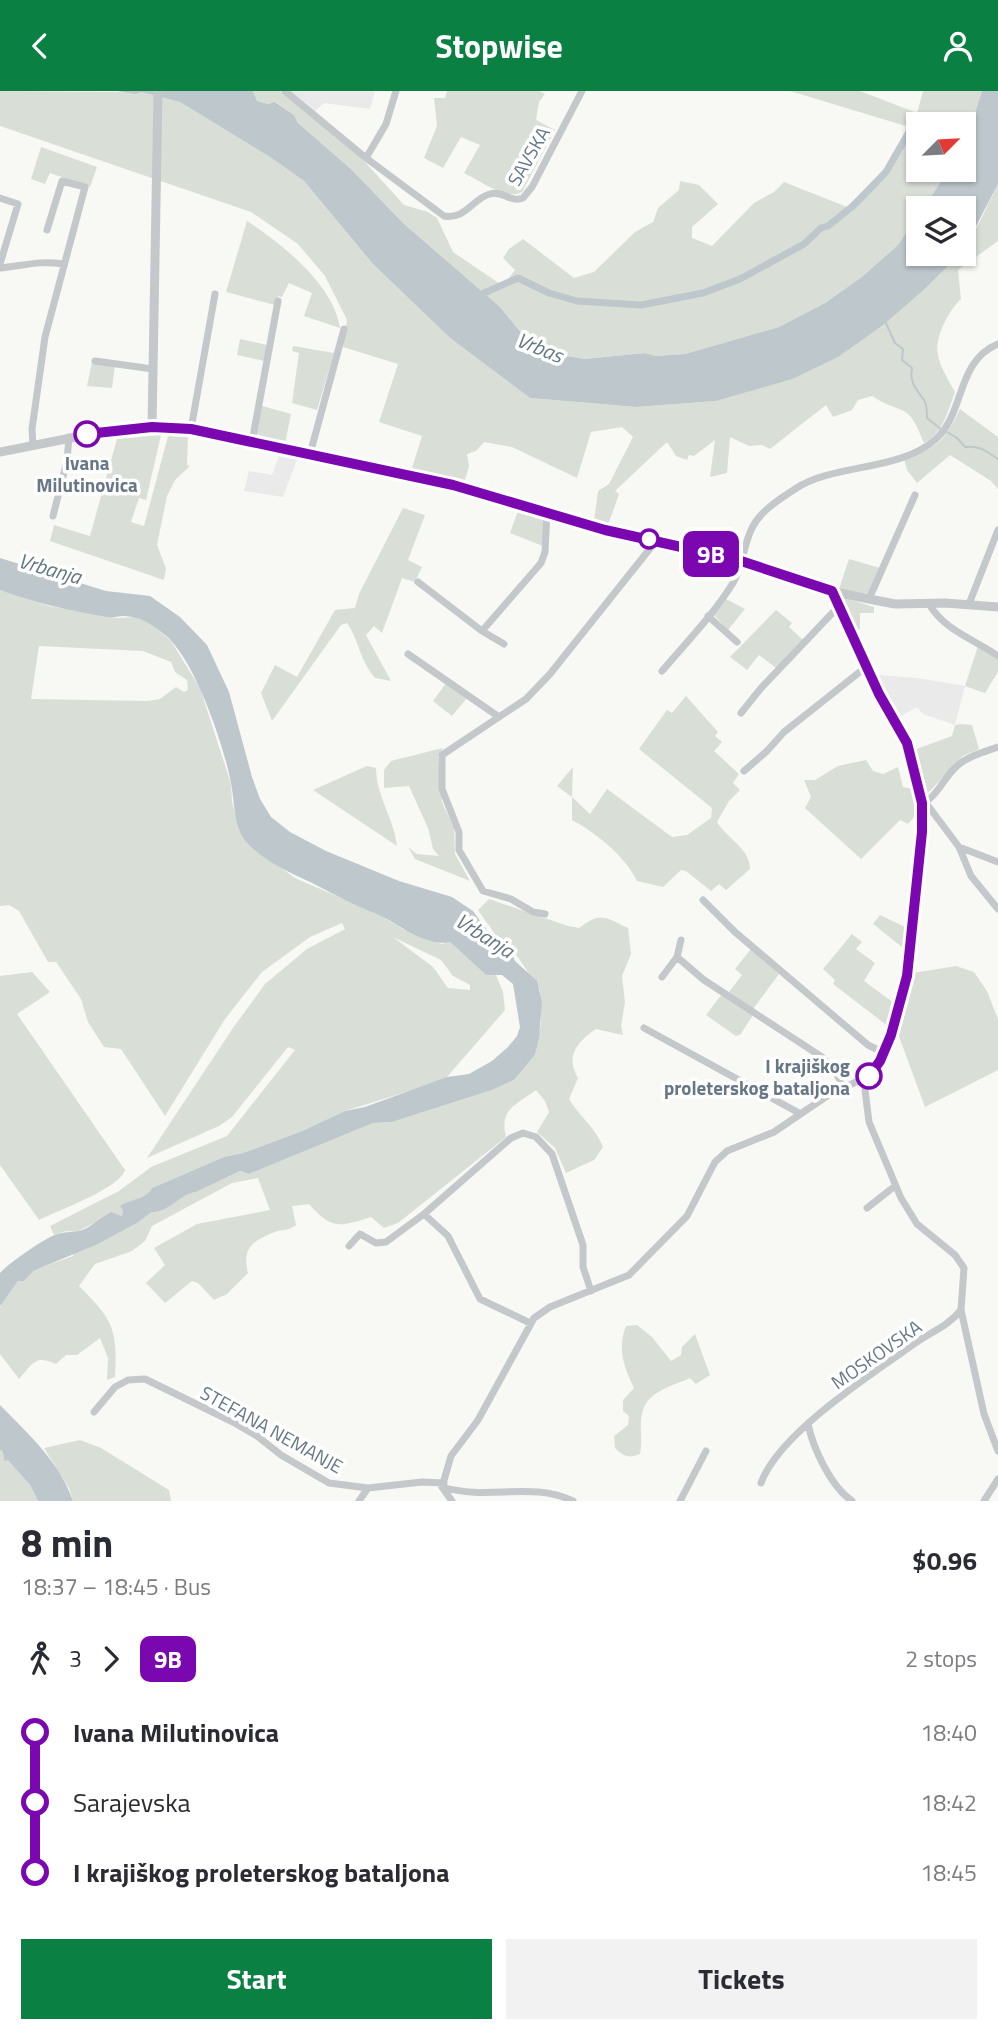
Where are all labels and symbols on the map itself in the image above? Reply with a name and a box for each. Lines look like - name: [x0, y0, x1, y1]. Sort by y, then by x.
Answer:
- north arrow: [906, 112, 976, 182]
- street label: SAVSKA: [499, 121, 557, 191]
- water label: Vrbas: [512, 323, 570, 371]
- marker: Ivana Milutinovica: [74, 421, 100, 447]
- place label: Ivana Milutinovica: [36, 448, 138, 499]
- unlabelled marker: [639, 529, 659, 549]
- line badge: 9B: [680, 531, 742, 577]
- water label: Vrbanja: [15, 544, 87, 593]
- water label: Vrbanja: [449, 905, 522, 966]
- place label: I krajiškog proleterskog bataljona: [664, 1051, 850, 1102]
- marker: I krajiškog proleterskog bataljona: [856, 1063, 882, 1089]
- street label: MOSKOVSKA: [825, 1312, 927, 1396]
- street label: STEFANA NEMANJE: [195, 1378, 349, 1480]

